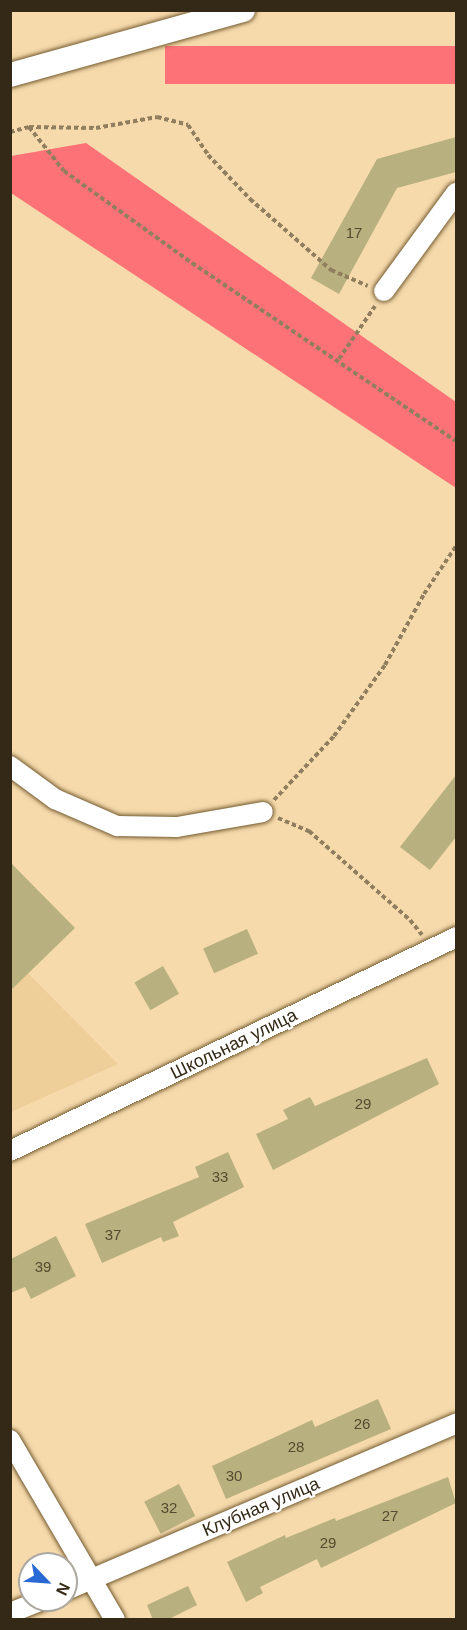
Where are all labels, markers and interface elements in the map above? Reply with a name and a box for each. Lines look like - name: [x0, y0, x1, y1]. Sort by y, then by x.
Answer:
- house number: 17: [346, 224, 362, 242]
- street label: Школьная улица: [167, 1004, 301, 1084]
- house number: 29: [355, 1095, 371, 1113]
- house number: 33: [212, 1168, 228, 1186]
- house number: 37: [105, 1226, 121, 1244]
- house number: 39: [35, 1258, 51, 1276]
- house number: 26: [354, 1415, 370, 1433]
- house number: 28: [288, 1438, 304, 1456]
- house number: 30: [226, 1467, 242, 1485]
- street label: Клубная улица: [199, 1473, 323, 1541]
- house number: 32: [161, 1499, 177, 1517]
- house number: 27: [382, 1507, 398, 1525]
- house number: 29: [320, 1534, 336, 1552]
- north arrow: [18, 1552, 78, 1612]
- text: N: [53, 1580, 73, 1598]

